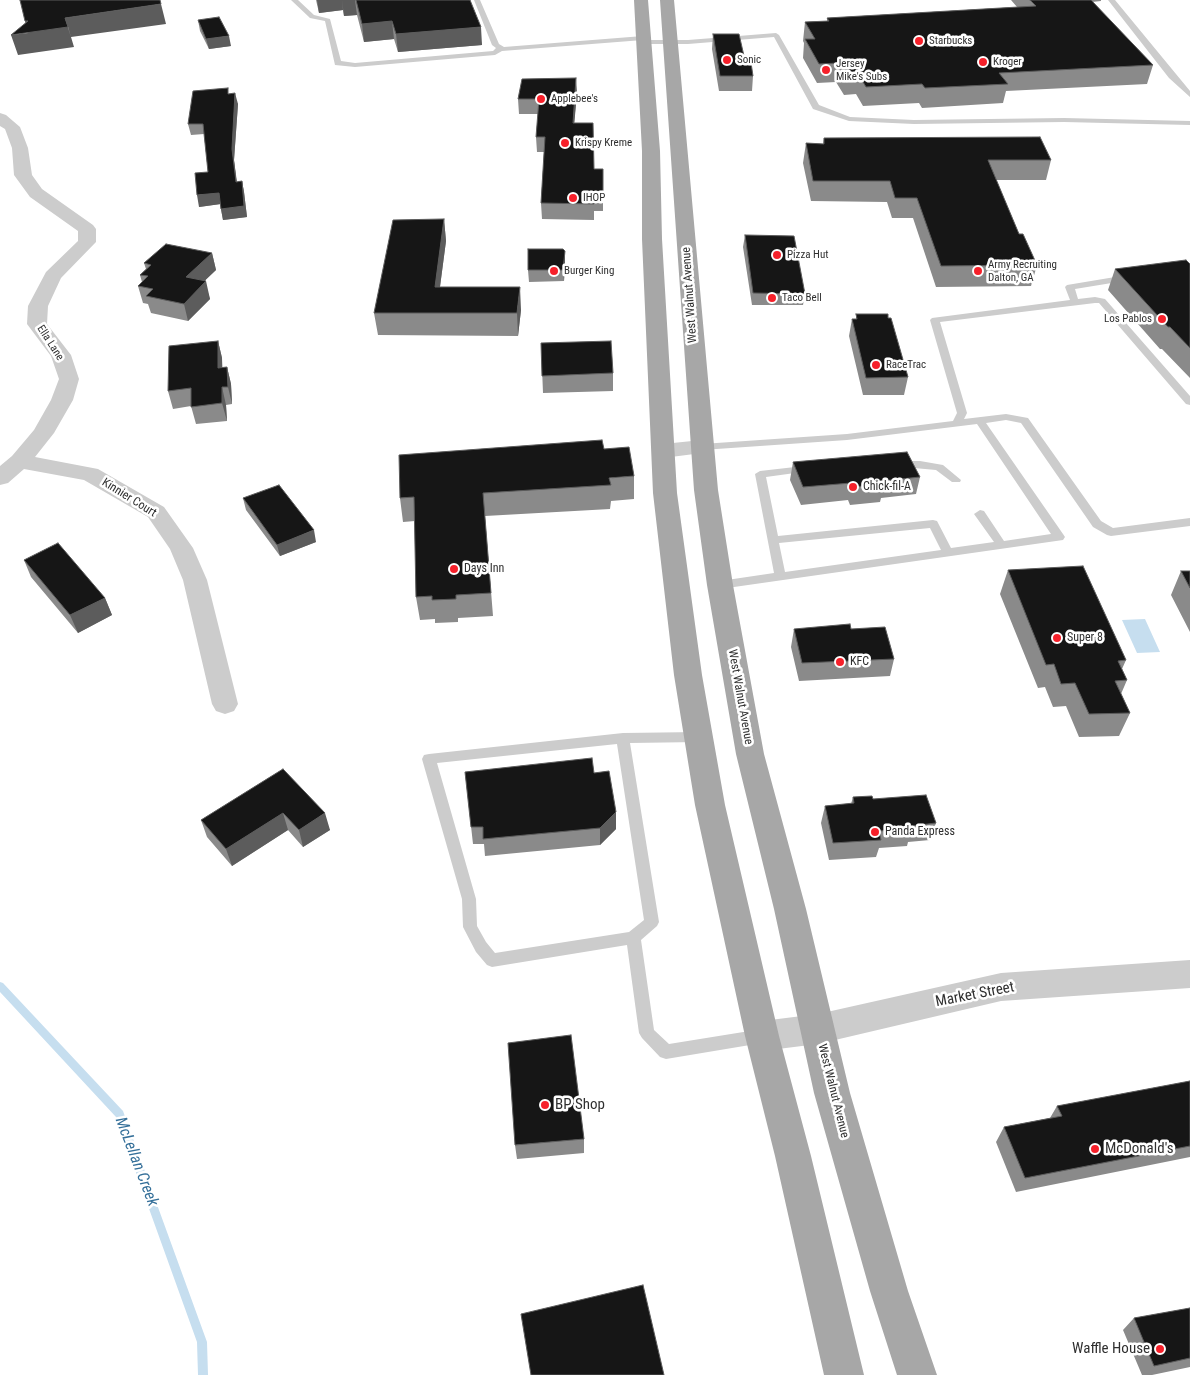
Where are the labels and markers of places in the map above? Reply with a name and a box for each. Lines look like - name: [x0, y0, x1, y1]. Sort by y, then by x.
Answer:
- place label: Starbucks: [929, 34, 972, 48]
- marker: Starbucks: [913, 35, 925, 47]
- place label: Sonic: [737, 53, 761, 67]
- marker: Sonic: [721, 54, 733, 66]
- place label: Kroger: [993, 55, 1022, 69]
- marker: Kroger: [977, 56, 989, 68]
- place label: Jersey Mike's Subs: [836, 57, 887, 83]
- marker: Jersey Mike's Subs: [820, 64, 832, 76]
- place label: Applebee's: [551, 92, 598, 106]
- marker: Applebee's: [535, 93, 547, 105]
- place label: Krispy Kreme: [575, 136, 632, 150]
- marker: Krispy Kreme: [559, 137, 571, 149]
- place label: IHOP: [583, 191, 605, 205]
- marker: IHOP: [567, 192, 579, 204]
- place label: Pizza Hut: [787, 248, 828, 262]
- marker: Pizza Hut: [771, 249, 783, 261]
- place label: Army Recruiting Dalton, GA: [988, 258, 1057, 284]
- place label: Burger King: [564, 264, 614, 278]
- marker: Burger King: [548, 265, 560, 277]
- marker: Army Recruiting Dalton, GA: [972, 265, 984, 277]
- place label: Taco Bell: [782, 291, 822, 305]
- marker: Taco Bell: [766, 292, 778, 304]
- place label: Los Pablos: [1104, 312, 1152, 326]
- marker: Los Pablos: [1156, 313, 1168, 325]
- place label: RaceTrac: [886, 358, 926, 372]
- marker: RaceTrac: [870, 359, 882, 371]
- place label: Chick-fil-A: [863, 480, 911, 494]
- marker: Chick-fil-A: [847, 481, 859, 493]
- place label: Days Inn: [464, 562, 504, 576]
- marker: Days Inn: [448, 563, 460, 575]
- place label: Super 8: [1067, 631, 1103, 645]
- marker: Super 8: [1051, 632, 1063, 644]
- place label: KFC: [850, 655, 869, 669]
- marker: KFC: [834, 656, 846, 668]
- place label: Panda Express: [885, 825, 955, 839]
- marker: Panda Express: [869, 826, 881, 838]
- place label: BP Shop: [555, 1096, 605, 1114]
- marker: BP Shop: [539, 1099, 551, 1111]
- place label: McDonald's: [1105, 1140, 1174, 1158]
- marker: McDonald's: [1089, 1143, 1101, 1155]
- place label: Waffle House: [1072, 1340, 1150, 1358]
- marker: Waffle House: [1154, 1343, 1166, 1355]

